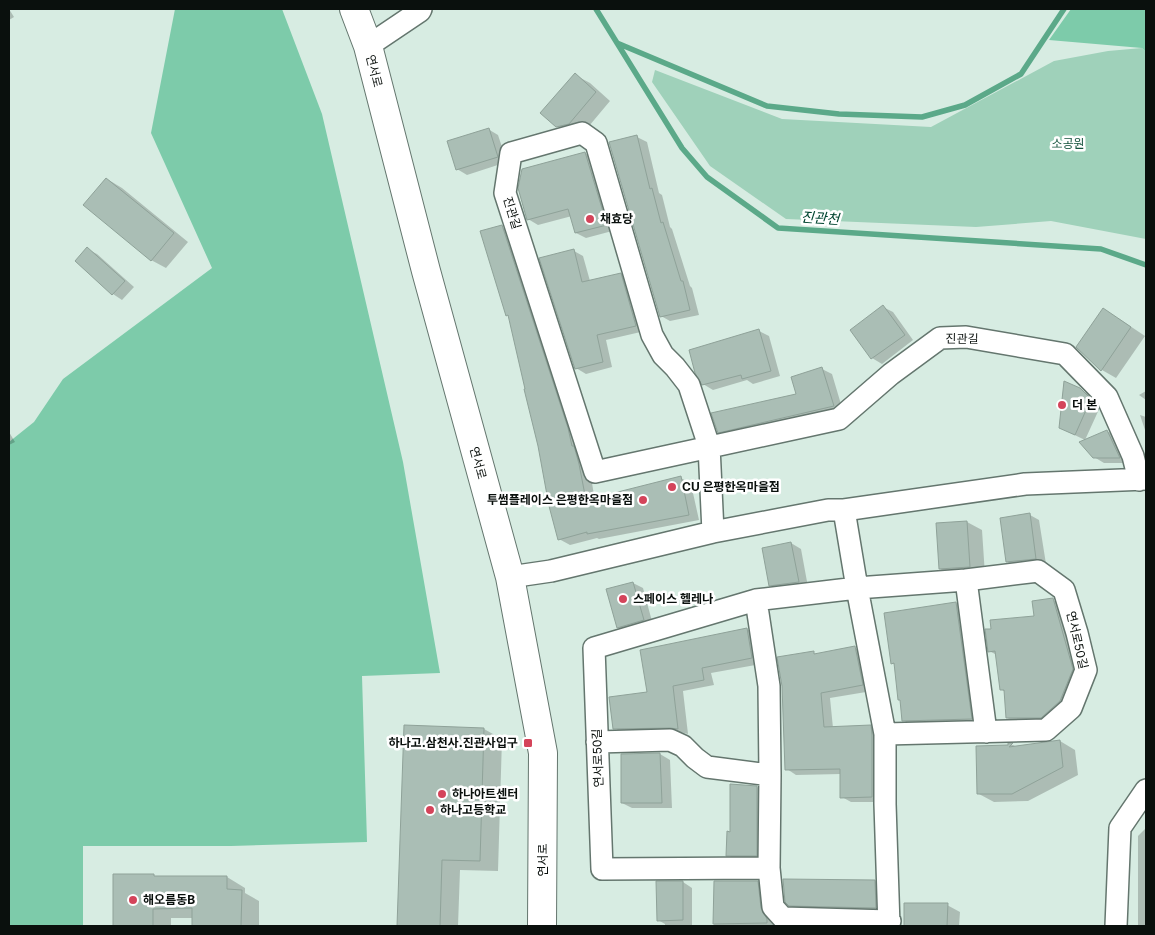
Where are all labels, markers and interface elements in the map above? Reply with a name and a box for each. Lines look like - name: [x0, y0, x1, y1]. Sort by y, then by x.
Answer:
- street label: 연서로: [363, 53, 386, 89]
- park label: 소공원: [1051, 136, 1085, 151]
- street label: 진관길: [500, 195, 524, 231]
- water label: 진관천: [800, 208, 841, 227]
- place label: 채효당: [600, 211, 633, 226]
- marker: 채효당: [584, 213, 596, 225]
- street label: 진관길: [945, 331, 979, 346]
- place label: 더 본: [1072, 397, 1097, 412]
- marker: 더 본: [1056, 399, 1068, 411]
- street label: 연서로: [467, 445, 490, 481]
- place label: CU 은평한옥마을점: [682, 479, 780, 494]
- marker: CU 은평한옥마을점: [666, 481, 678, 493]
- place label: 투썸플레이스 은평한옥마을점: [487, 492, 633, 507]
- marker: 투썸플레이스 은평한옥마을점: [637, 494, 649, 506]
- place label: 스페이스 헬레나: [633, 591, 713, 606]
- marker: 스페이스 헬레나: [617, 593, 629, 605]
- street label: 연서로50길: [1064, 609, 1091, 670]
- street label: 연서로50길: [589, 728, 606, 788]
- place label: 하나고.삼천사.진관사입구: [389, 735, 518, 750]
- marker: 하나고.삼천사.진관사입구: [522, 737, 534, 749]
- place label: 하나아트센터: [452, 786, 518, 801]
- marker: 하나아트센터: [436, 788, 448, 800]
- place label: 하나고등학교: [440, 802, 506, 817]
- marker: 하나고등학교: [424, 804, 436, 816]
- street label: 연서로: [535, 843, 550, 877]
- place label: 해오름동B: [143, 892, 195, 907]
- marker: 해오름동B: [127, 894, 139, 906]

